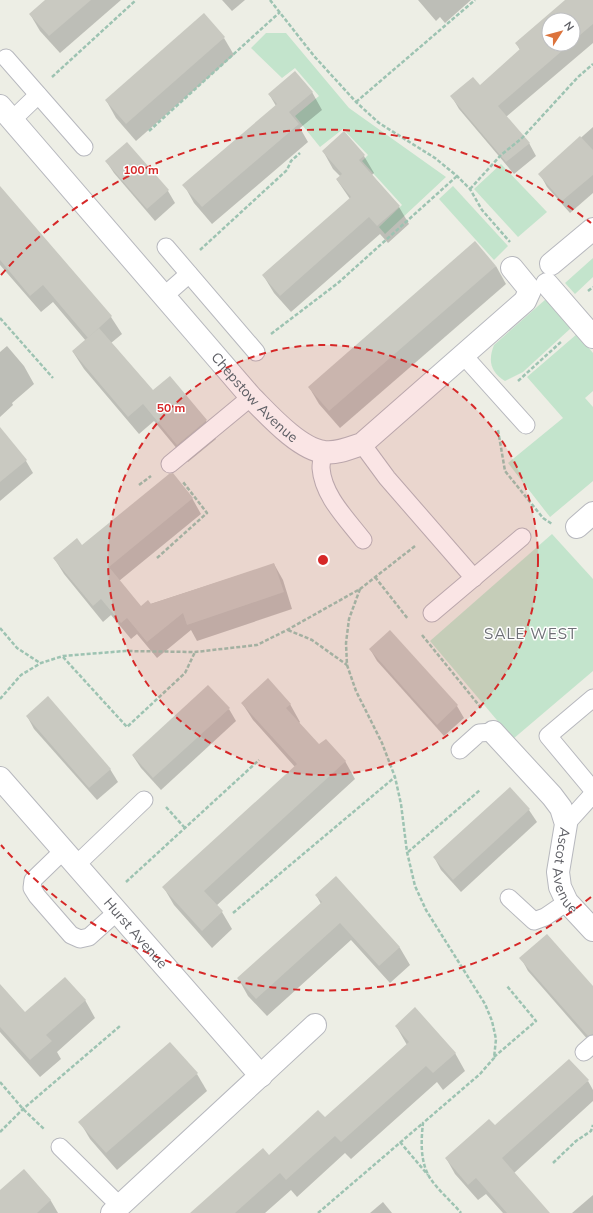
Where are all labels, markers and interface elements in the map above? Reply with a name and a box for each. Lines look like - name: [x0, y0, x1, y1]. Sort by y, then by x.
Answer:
- north arrow: [541, 12, 581, 52]
- text: N: [561, 19, 577, 34]
- text: 100 m: [123, 162, 159, 177]
- street label: Chepstow Avenue: [207, 348, 302, 446]
- text: 50 m: [157, 400, 185, 415]
- centre of rings: [316, 553, 330, 567]
- district label: SALE WEST: [484, 624, 578, 643]
- street label: Ascot Avenue: [548, 826, 582, 917]
- street label: Hurst Avenue: [100, 894, 172, 972]

